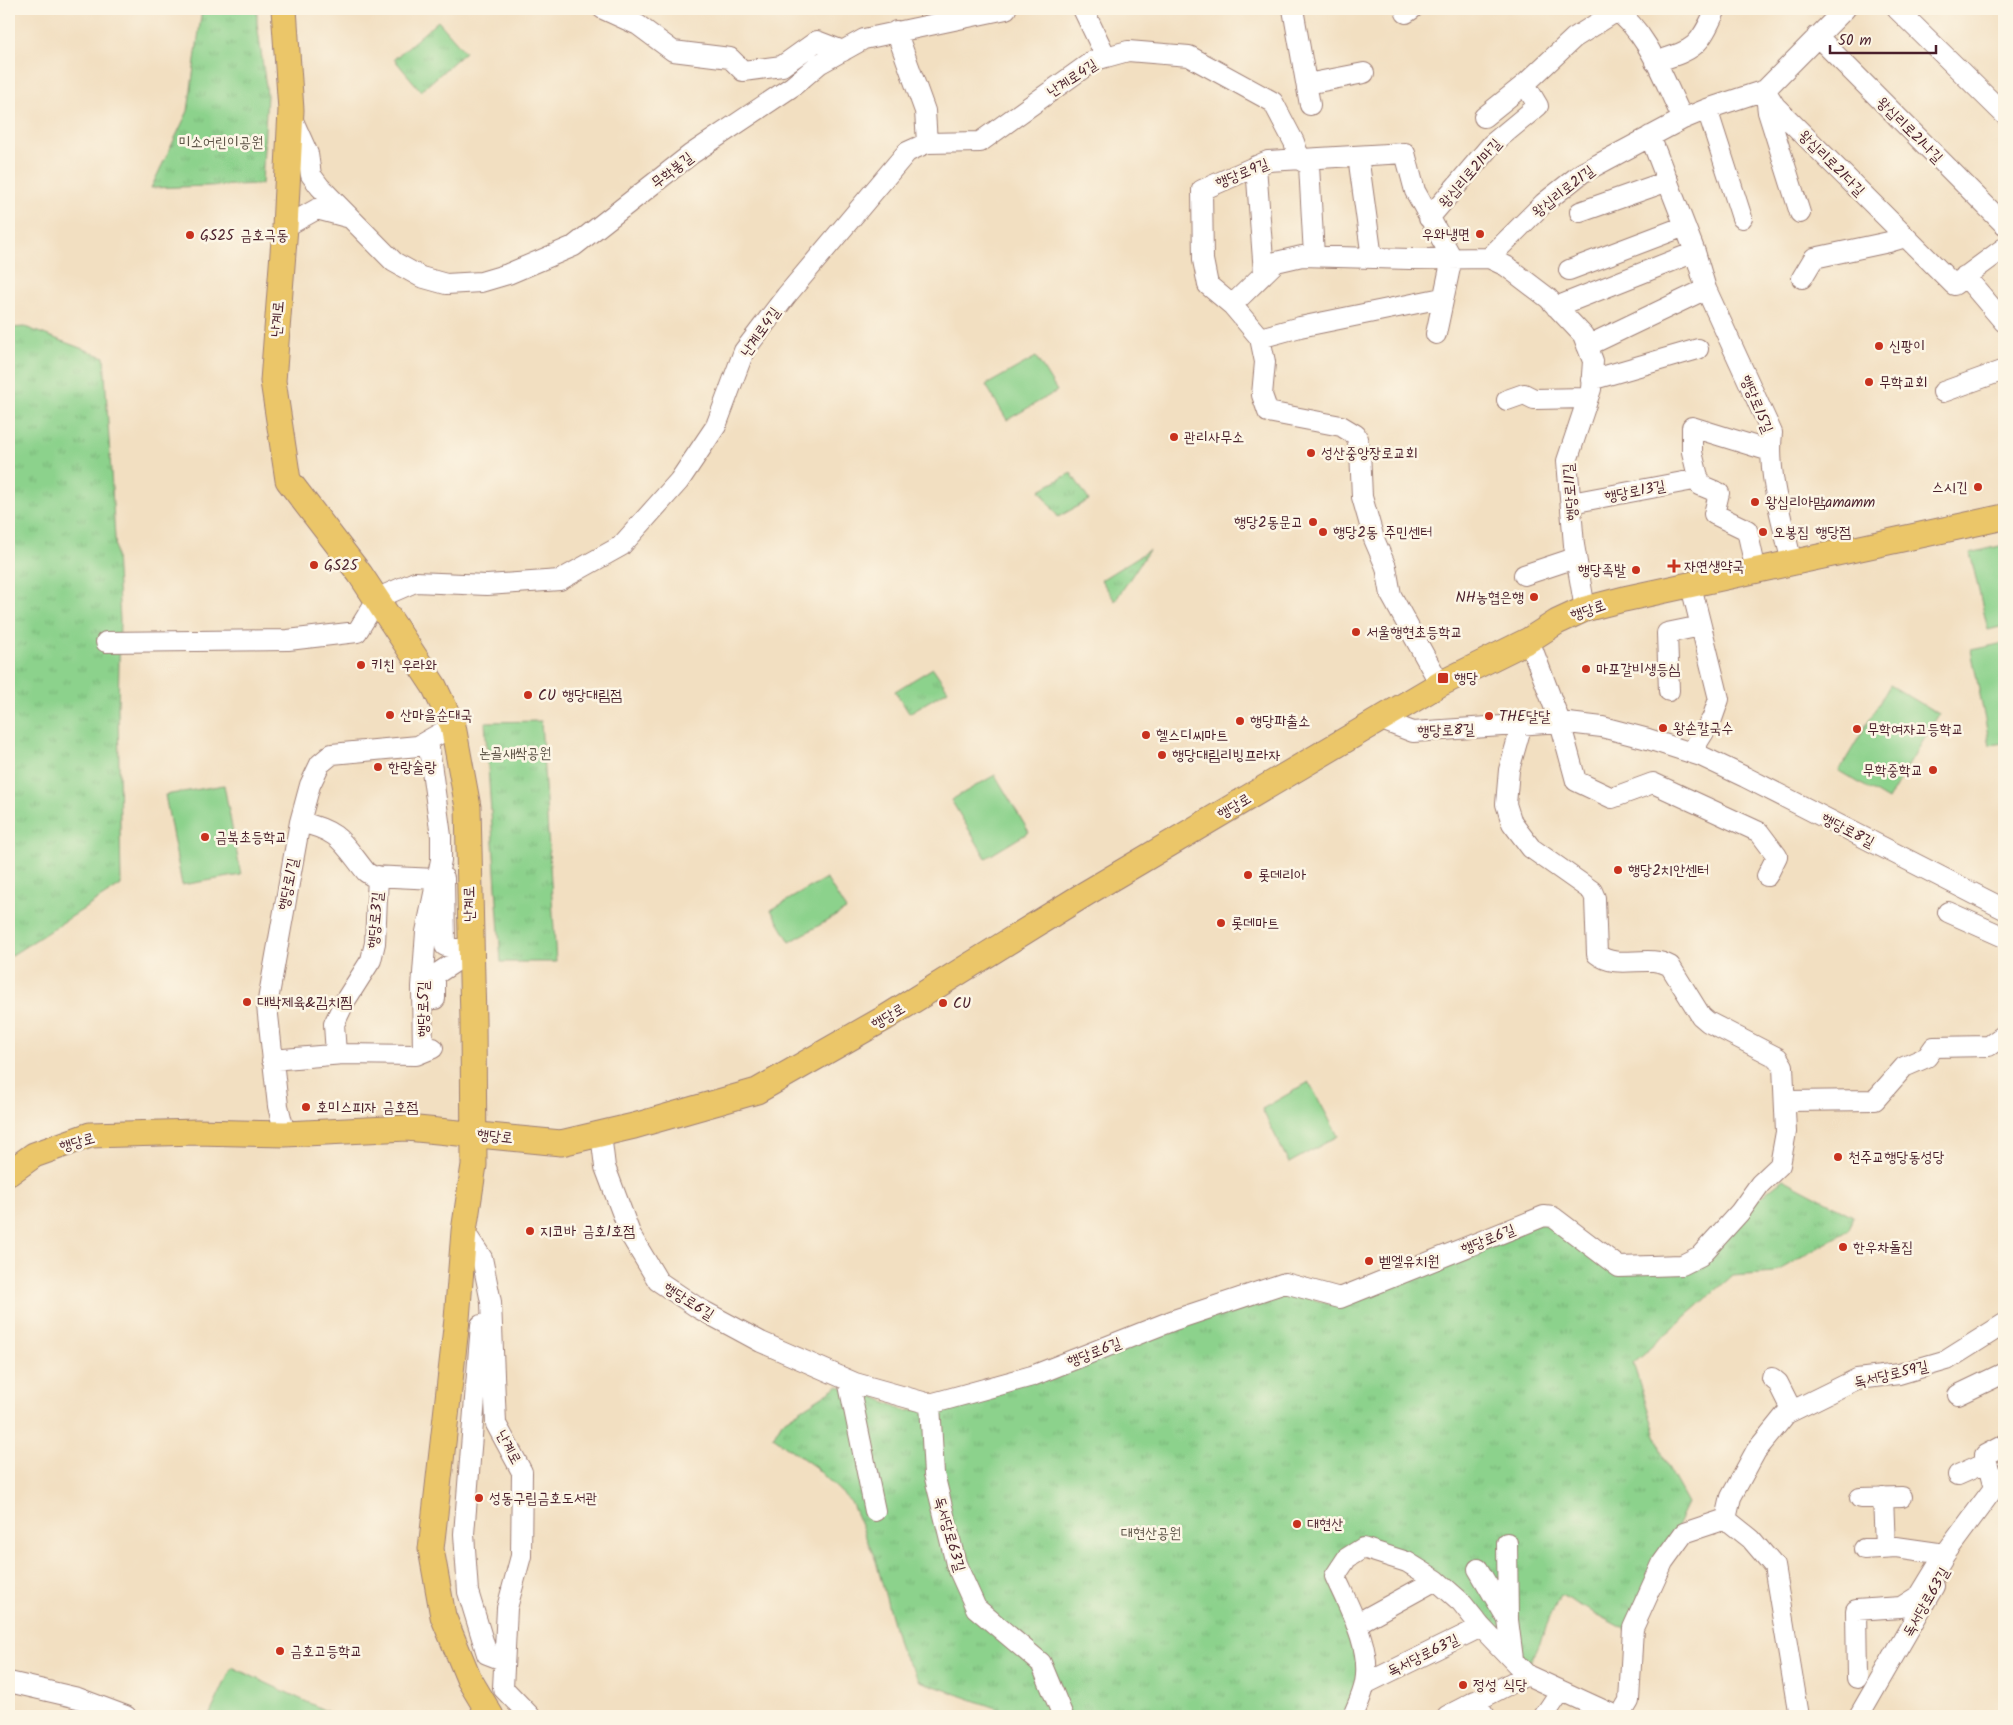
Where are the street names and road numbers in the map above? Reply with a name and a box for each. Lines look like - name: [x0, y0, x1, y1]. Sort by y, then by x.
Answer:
- street label: 난계로4길: [1042, 53, 1103, 104]
- street label: 왕십리로21나길: [1870, 92, 1948, 170]
- street label: 왕십리로21다길: [1792, 125, 1870, 203]
- street label: 왕십리로21마길: [1434, 133, 1508, 214]
- street label: 무학봉길: [646, 146, 699, 195]
- street label: 행당로9길: [1212, 152, 1273, 195]
- street label: 왕십리로21길: [1527, 160, 1600, 224]
- street label: 난계로: [265, 300, 291, 338]
- street label: 난계로4길: [735, 303, 787, 363]
- street label: 행당로15길: [1733, 372, 1779, 437]
- street label: 행당로11길: [1557, 462, 1585, 522]
- street label: 행당로13길: [1603, 474, 1668, 510]
- street label: 행당로: [1567, 594, 1609, 628]
- street label: 행당로8길: [1417, 718, 1475, 744]
- street label: 행당로: [1213, 787, 1256, 826]
- street label: 행당로8길: [1817, 807, 1879, 855]
- street label: 행당로1길: [272, 856, 306, 912]
- street label: 난계로: [458, 886, 482, 922]
- street label: 행당로3길: [362, 891, 390, 949]
- street label: 행당로5길: [412, 981, 436, 1037]
- street label: 행당로: [867, 997, 910, 1036]
- street label: 행당로: [476, 1123, 514, 1151]
- street label: 행당로: [57, 1126, 98, 1159]
- street label: 행당로6길: [1458, 1218, 1519, 1262]
- street label: 행당로6길: [658, 1277, 719, 1327]
- street label: 행당로6길: [1064, 1332, 1125, 1374]
- street label: 독서당로59길: [1852, 1355, 1931, 1395]
- street label: 난계로: [489, 1426, 527, 1469]
- street label: 독서당로63길: [927, 1494, 971, 1575]
- street label: 독서당로63길: [1897, 1563, 1957, 1642]
- street label: 독서당로63길: [1383, 1628, 1463, 1684]

